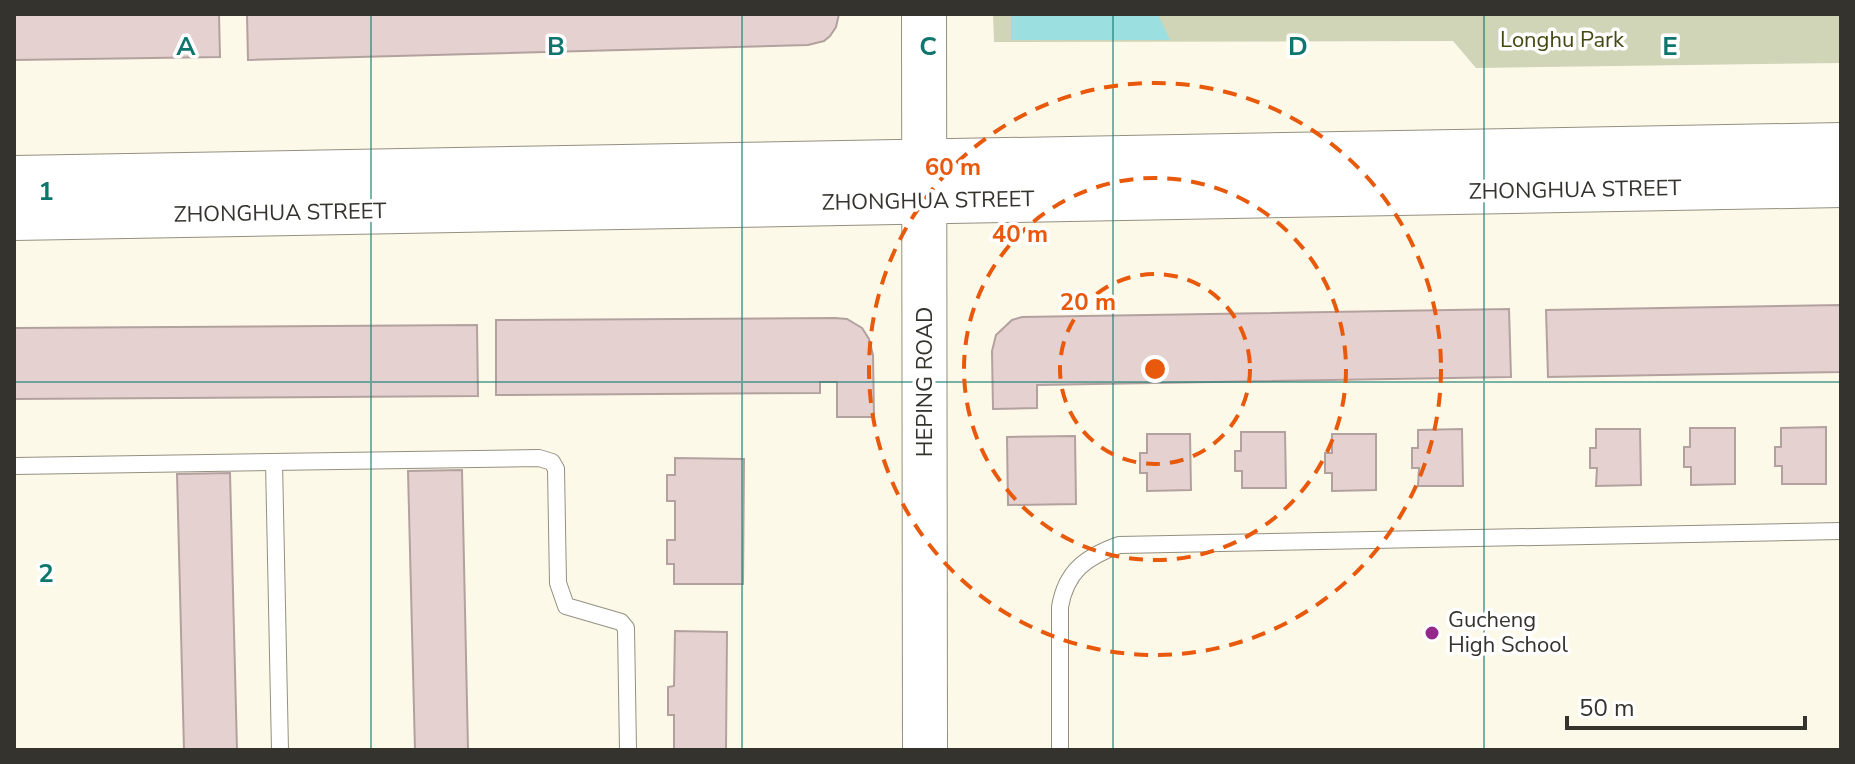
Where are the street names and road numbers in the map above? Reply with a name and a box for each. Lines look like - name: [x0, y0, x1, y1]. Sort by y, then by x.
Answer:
- street label: ZHONGHUA STREET: [1468, 173, 1682, 207]
- street label: ZHONGHUA STREET: [821, 184, 1035, 218]
- street label: ZHONGHUA STREET: [173, 196, 387, 230]
- street label: HEPING ROAD: [910, 307, 940, 457]

